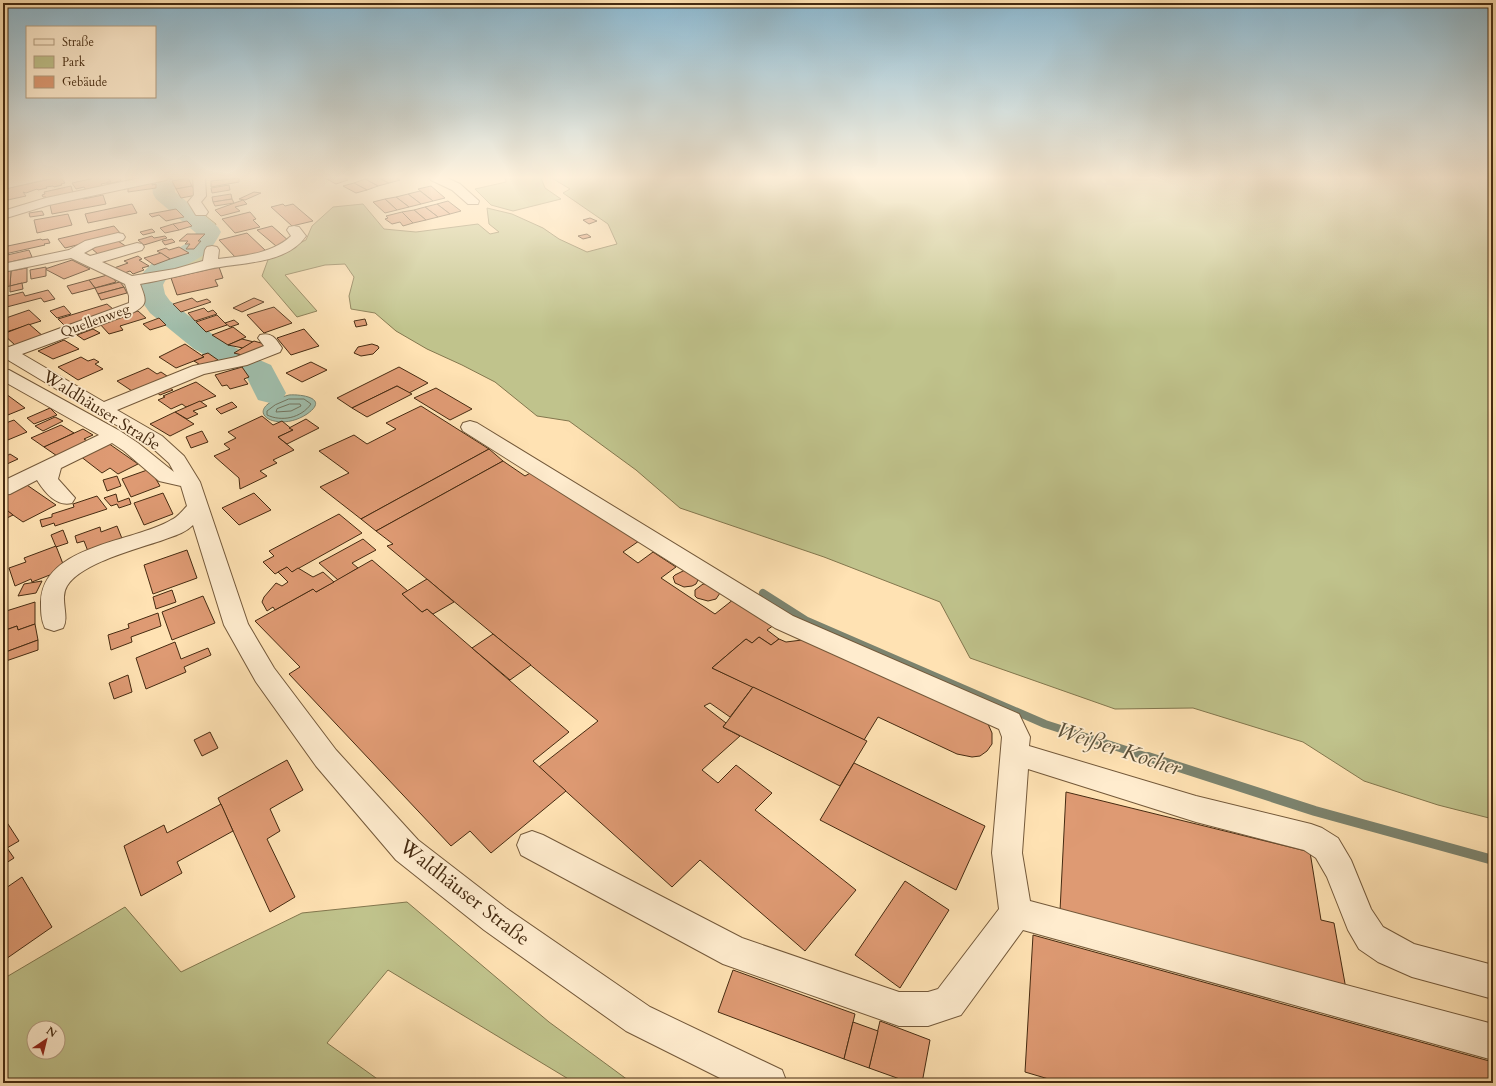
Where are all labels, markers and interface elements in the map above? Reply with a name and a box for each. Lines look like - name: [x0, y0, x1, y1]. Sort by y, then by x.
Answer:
- legend: [26, 26, 156, 98]
- text: Straße: [62, 34, 94, 50]
- text: Park: [62, 54, 86, 70]
- text: Gebäude: [62, 74, 107, 90]
- street label: Quellenweg: [58, 299, 133, 342]
- street label: Waldhäuser Straße: [38, 364, 165, 456]
- water label: Weißer Kocher: [1053, 715, 1185, 783]
- street label: Waldhäuser Straße: [393, 832, 536, 952]
- north arrow: [26, 1020, 66, 1060]
- text: N: [43, 1023, 60, 1041]

